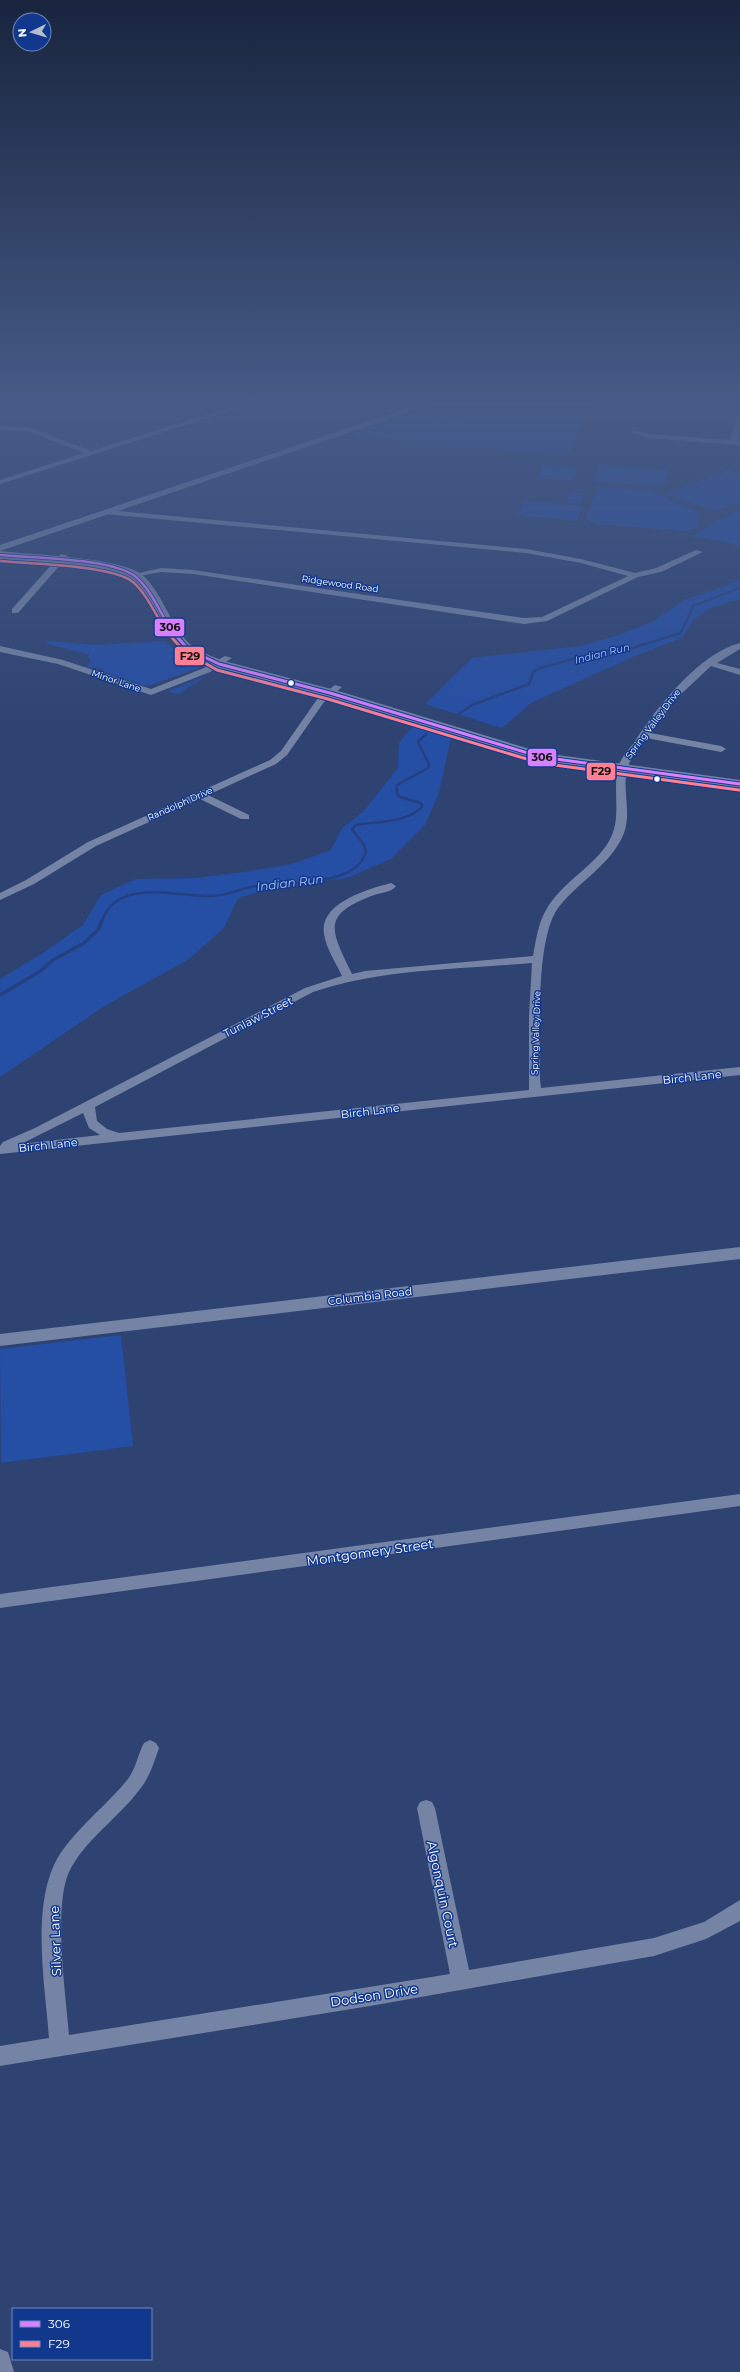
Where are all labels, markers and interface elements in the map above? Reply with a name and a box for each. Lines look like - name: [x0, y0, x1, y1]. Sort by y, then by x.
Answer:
- north arrow: [12, 12, 52, 52]
- text: N: [15, 28, 29, 38]
- street label: Ridgewood Road: [301, 573, 379, 594]
- line badge: 306: [154, 618, 185, 637]
- text: 306: [159, 620, 181, 634]
- water label: Indian Run: [573, 640, 631, 667]
- line badge: F29: [174, 646, 205, 666]
- text: F29: [180, 649, 200, 663]
- street label: Minor Lane: [90, 667, 143, 694]
- unlabelled marker: [286, 678, 296, 688]
- street label: Spring Valley Drive: [623, 686, 683, 761]
- line badge: 306: [527, 748, 557, 767]
- text: 306: [531, 750, 553, 764]
- line badge: F29: [586, 762, 616, 781]
- text: F29: [591, 764, 611, 778]
- unlabelled marker: [652, 774, 662, 784]
- street label: Randolph Drive: [146, 784, 215, 823]
- water label: Indian Run: [256, 871, 324, 894]
- street label: Spring Valley Drive: [529, 990, 542, 1075]
- street label: Tunlaw Street: [221, 993, 296, 1041]
- street label: Birch Lane: [662, 1067, 722, 1087]
- street label: Birch Lane: [340, 1100, 400, 1122]
- street label: Birch Lane: [18, 1135, 78, 1155]
- street label: Columbia Road: [327, 1284, 413, 1308]
- street label: Montgomery Street: [306, 1535, 434, 1569]
- street label: Algonquin Court: [424, 1839, 462, 1949]
- street label: Silver Lane: [46, 1905, 64, 1976]
- street label: Dodson Drive: [329, 1980, 419, 2010]
- legend: [12, 2308, 152, 2360]
- text: 306: [48, 2316, 70, 2331]
- text: F29: [48, 2336, 70, 2351]

